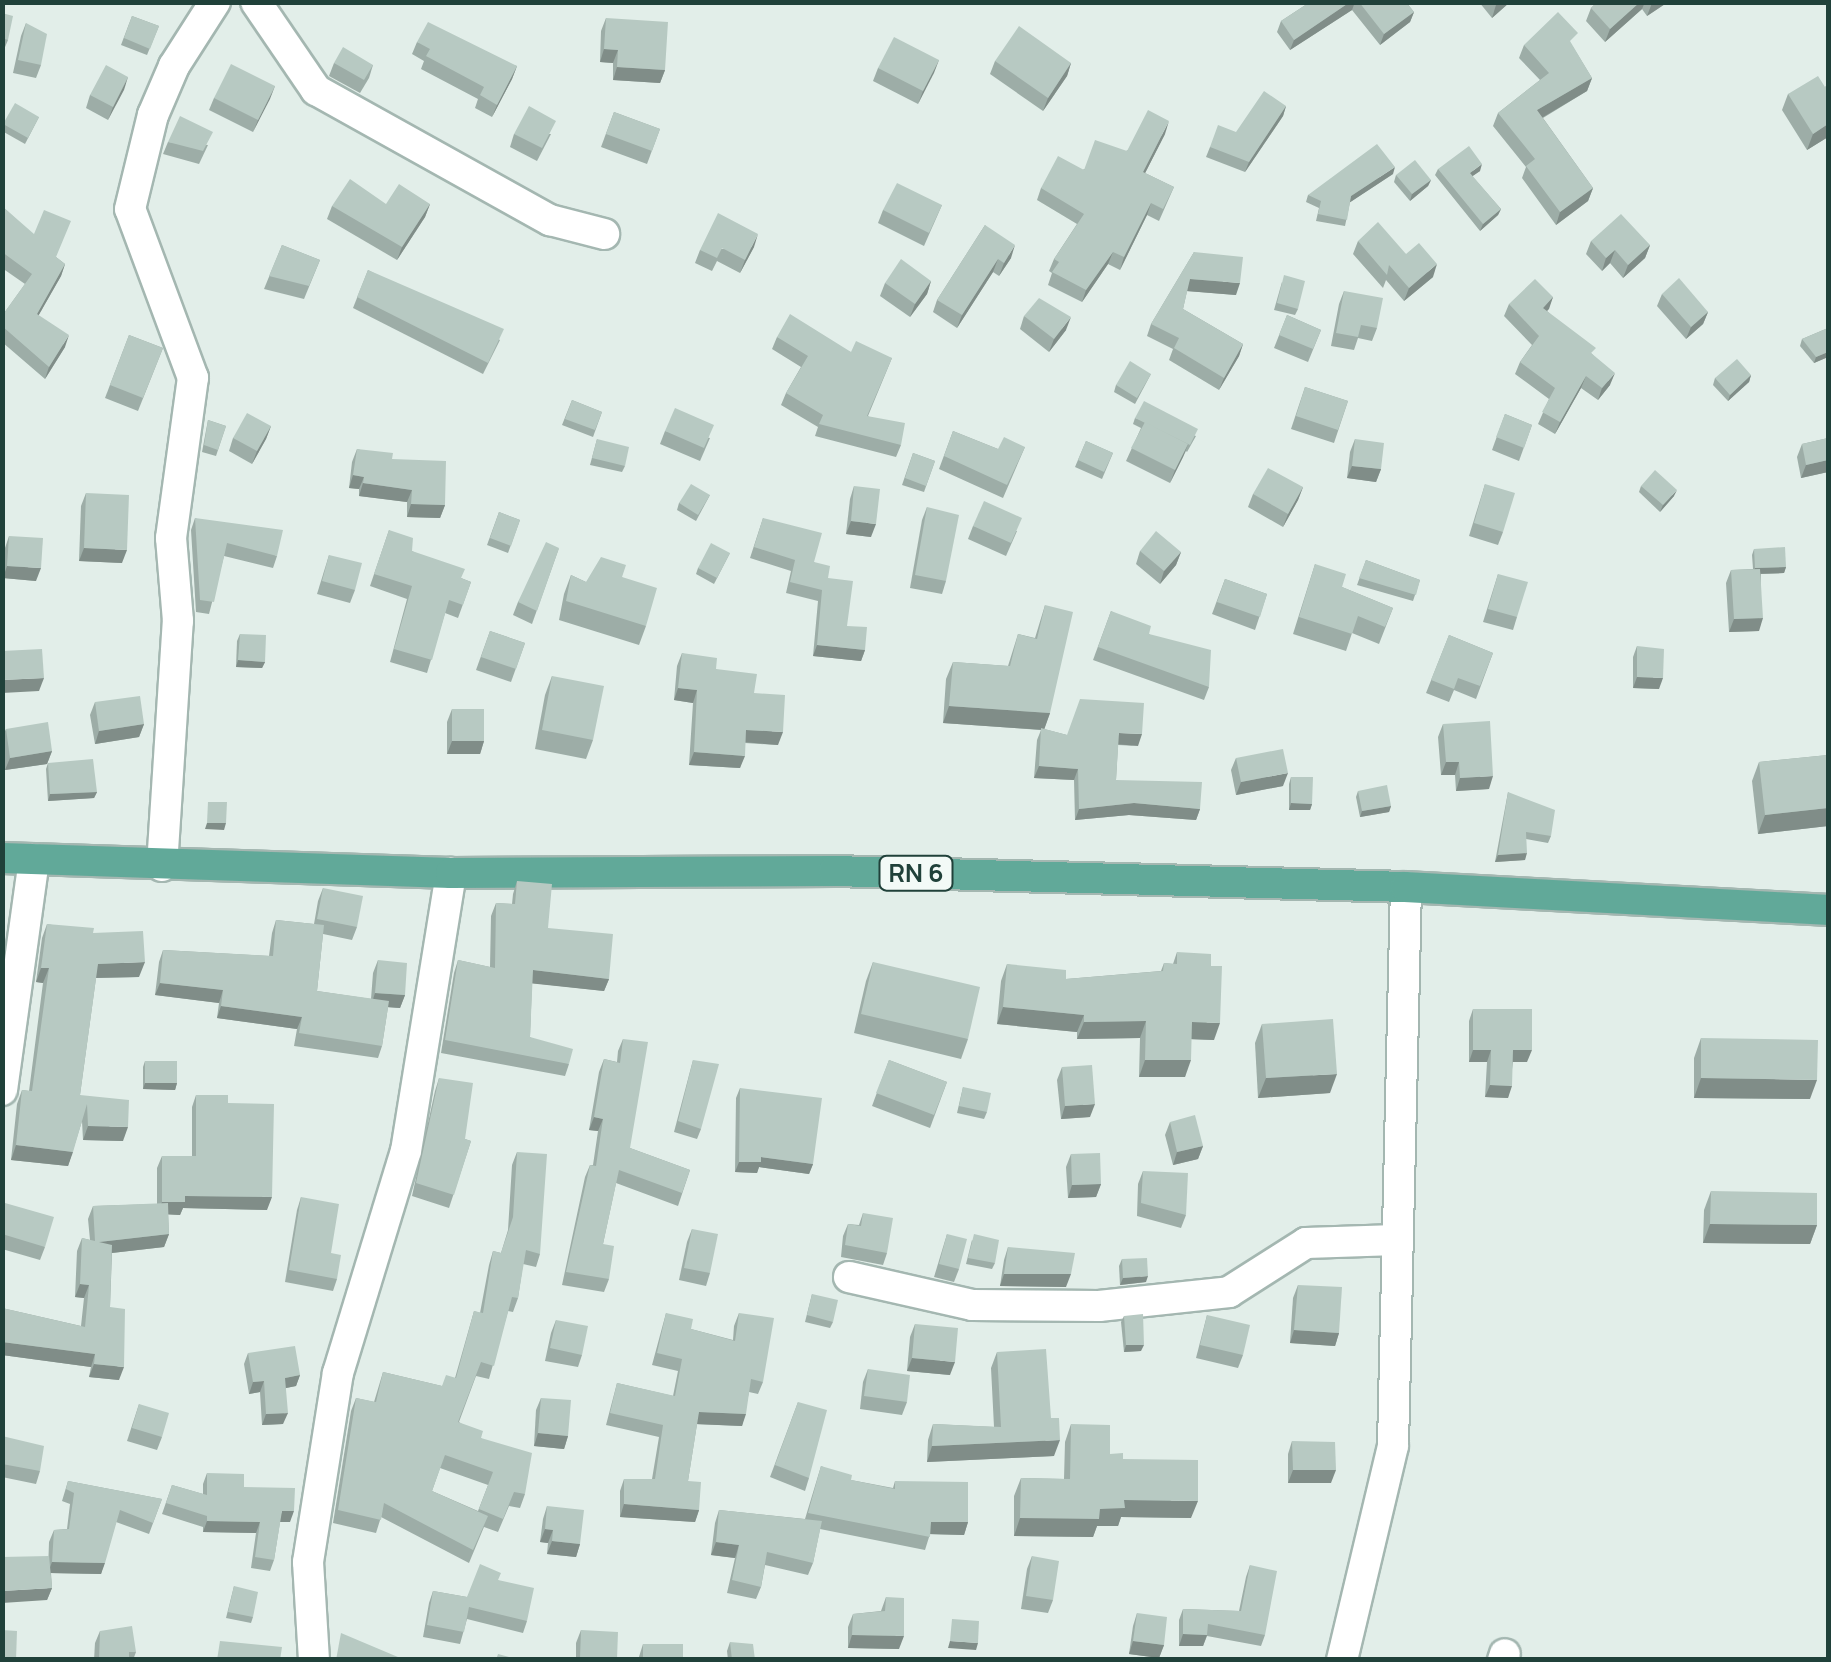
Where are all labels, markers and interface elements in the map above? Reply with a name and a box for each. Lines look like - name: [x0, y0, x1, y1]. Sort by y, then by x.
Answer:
- road number: RN 6: [878, 853, 954, 893]

